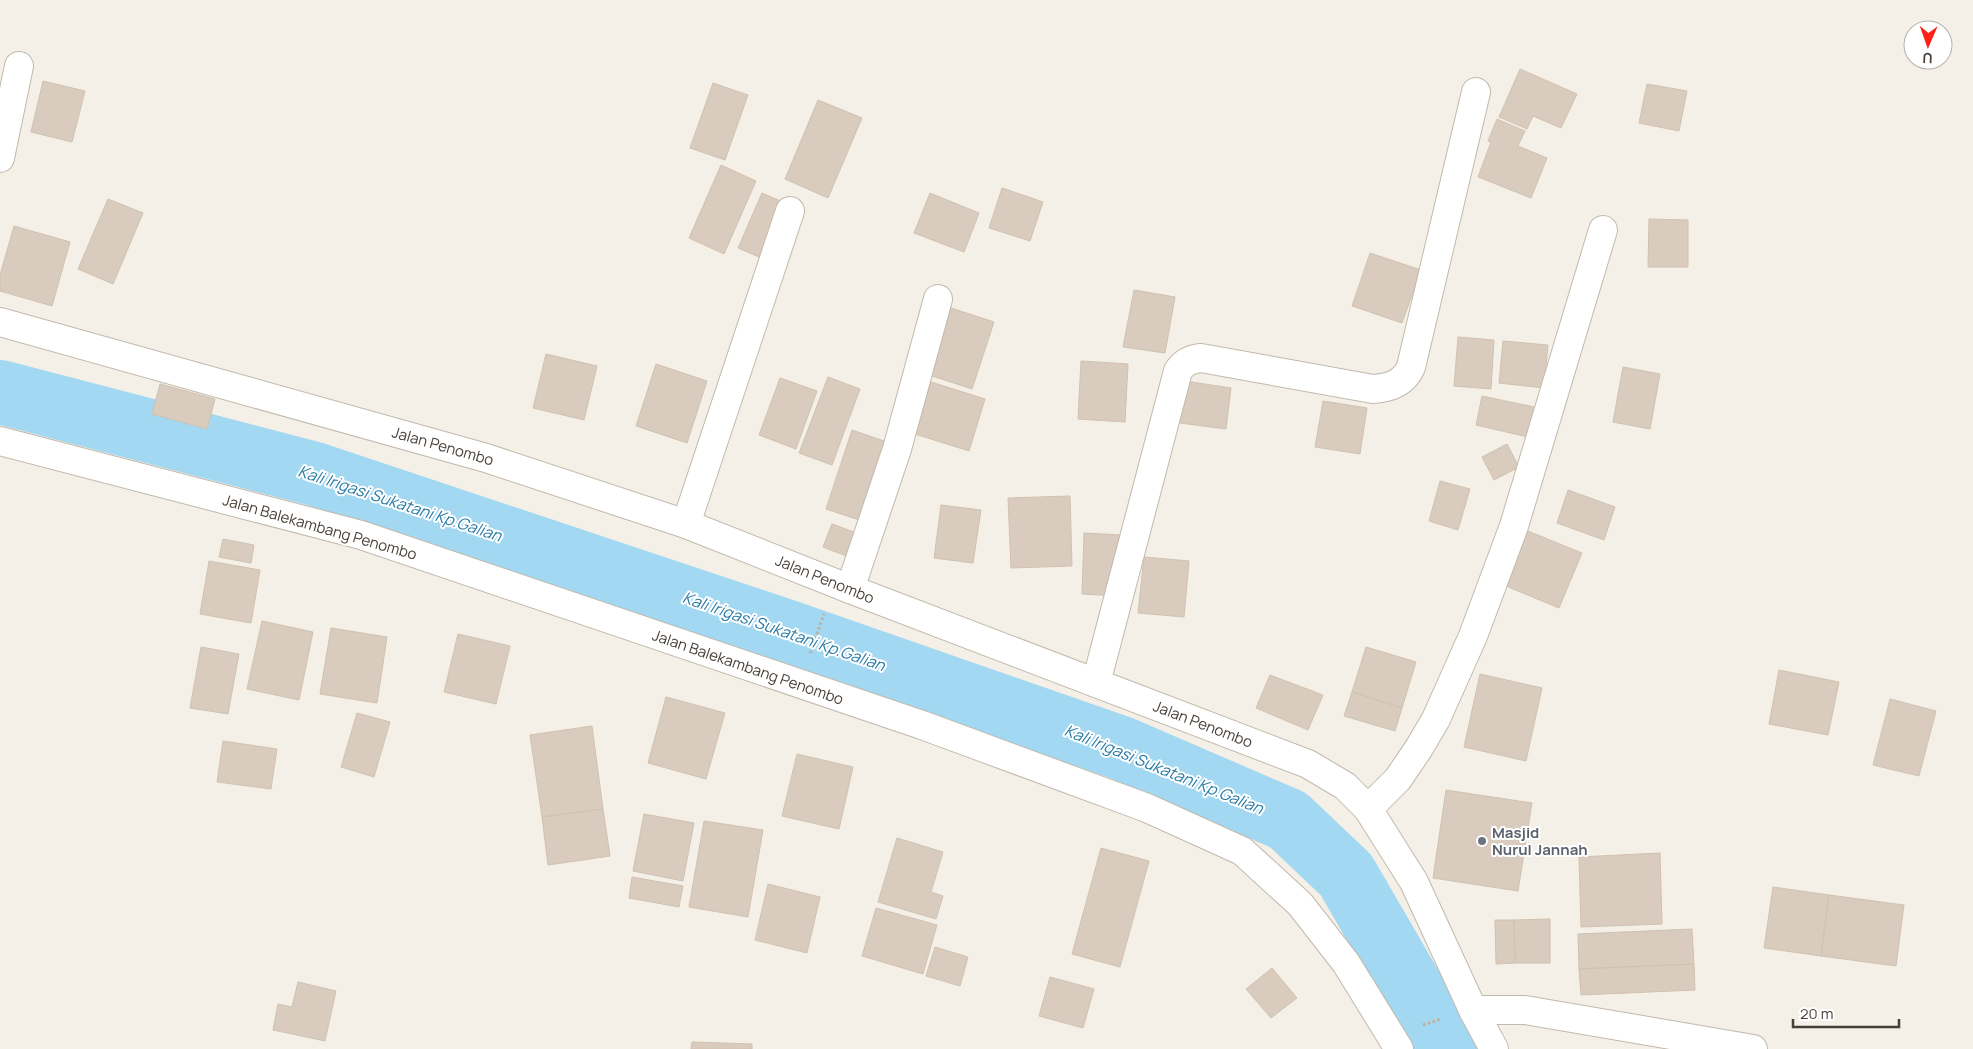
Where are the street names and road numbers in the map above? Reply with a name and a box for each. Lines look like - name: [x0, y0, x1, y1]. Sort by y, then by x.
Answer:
- street label: Jalan Penombo: [390, 421, 496, 471]
- street label: Jalan Balekambang Penombo: [220, 489, 420, 565]
- street label: Jalan Penombo: [772, 550, 878, 608]
- street label: Jalan Balekambang Penombo: [650, 624, 847, 710]
- street label: Jalan Penombo: [1150, 695, 1256, 753]

